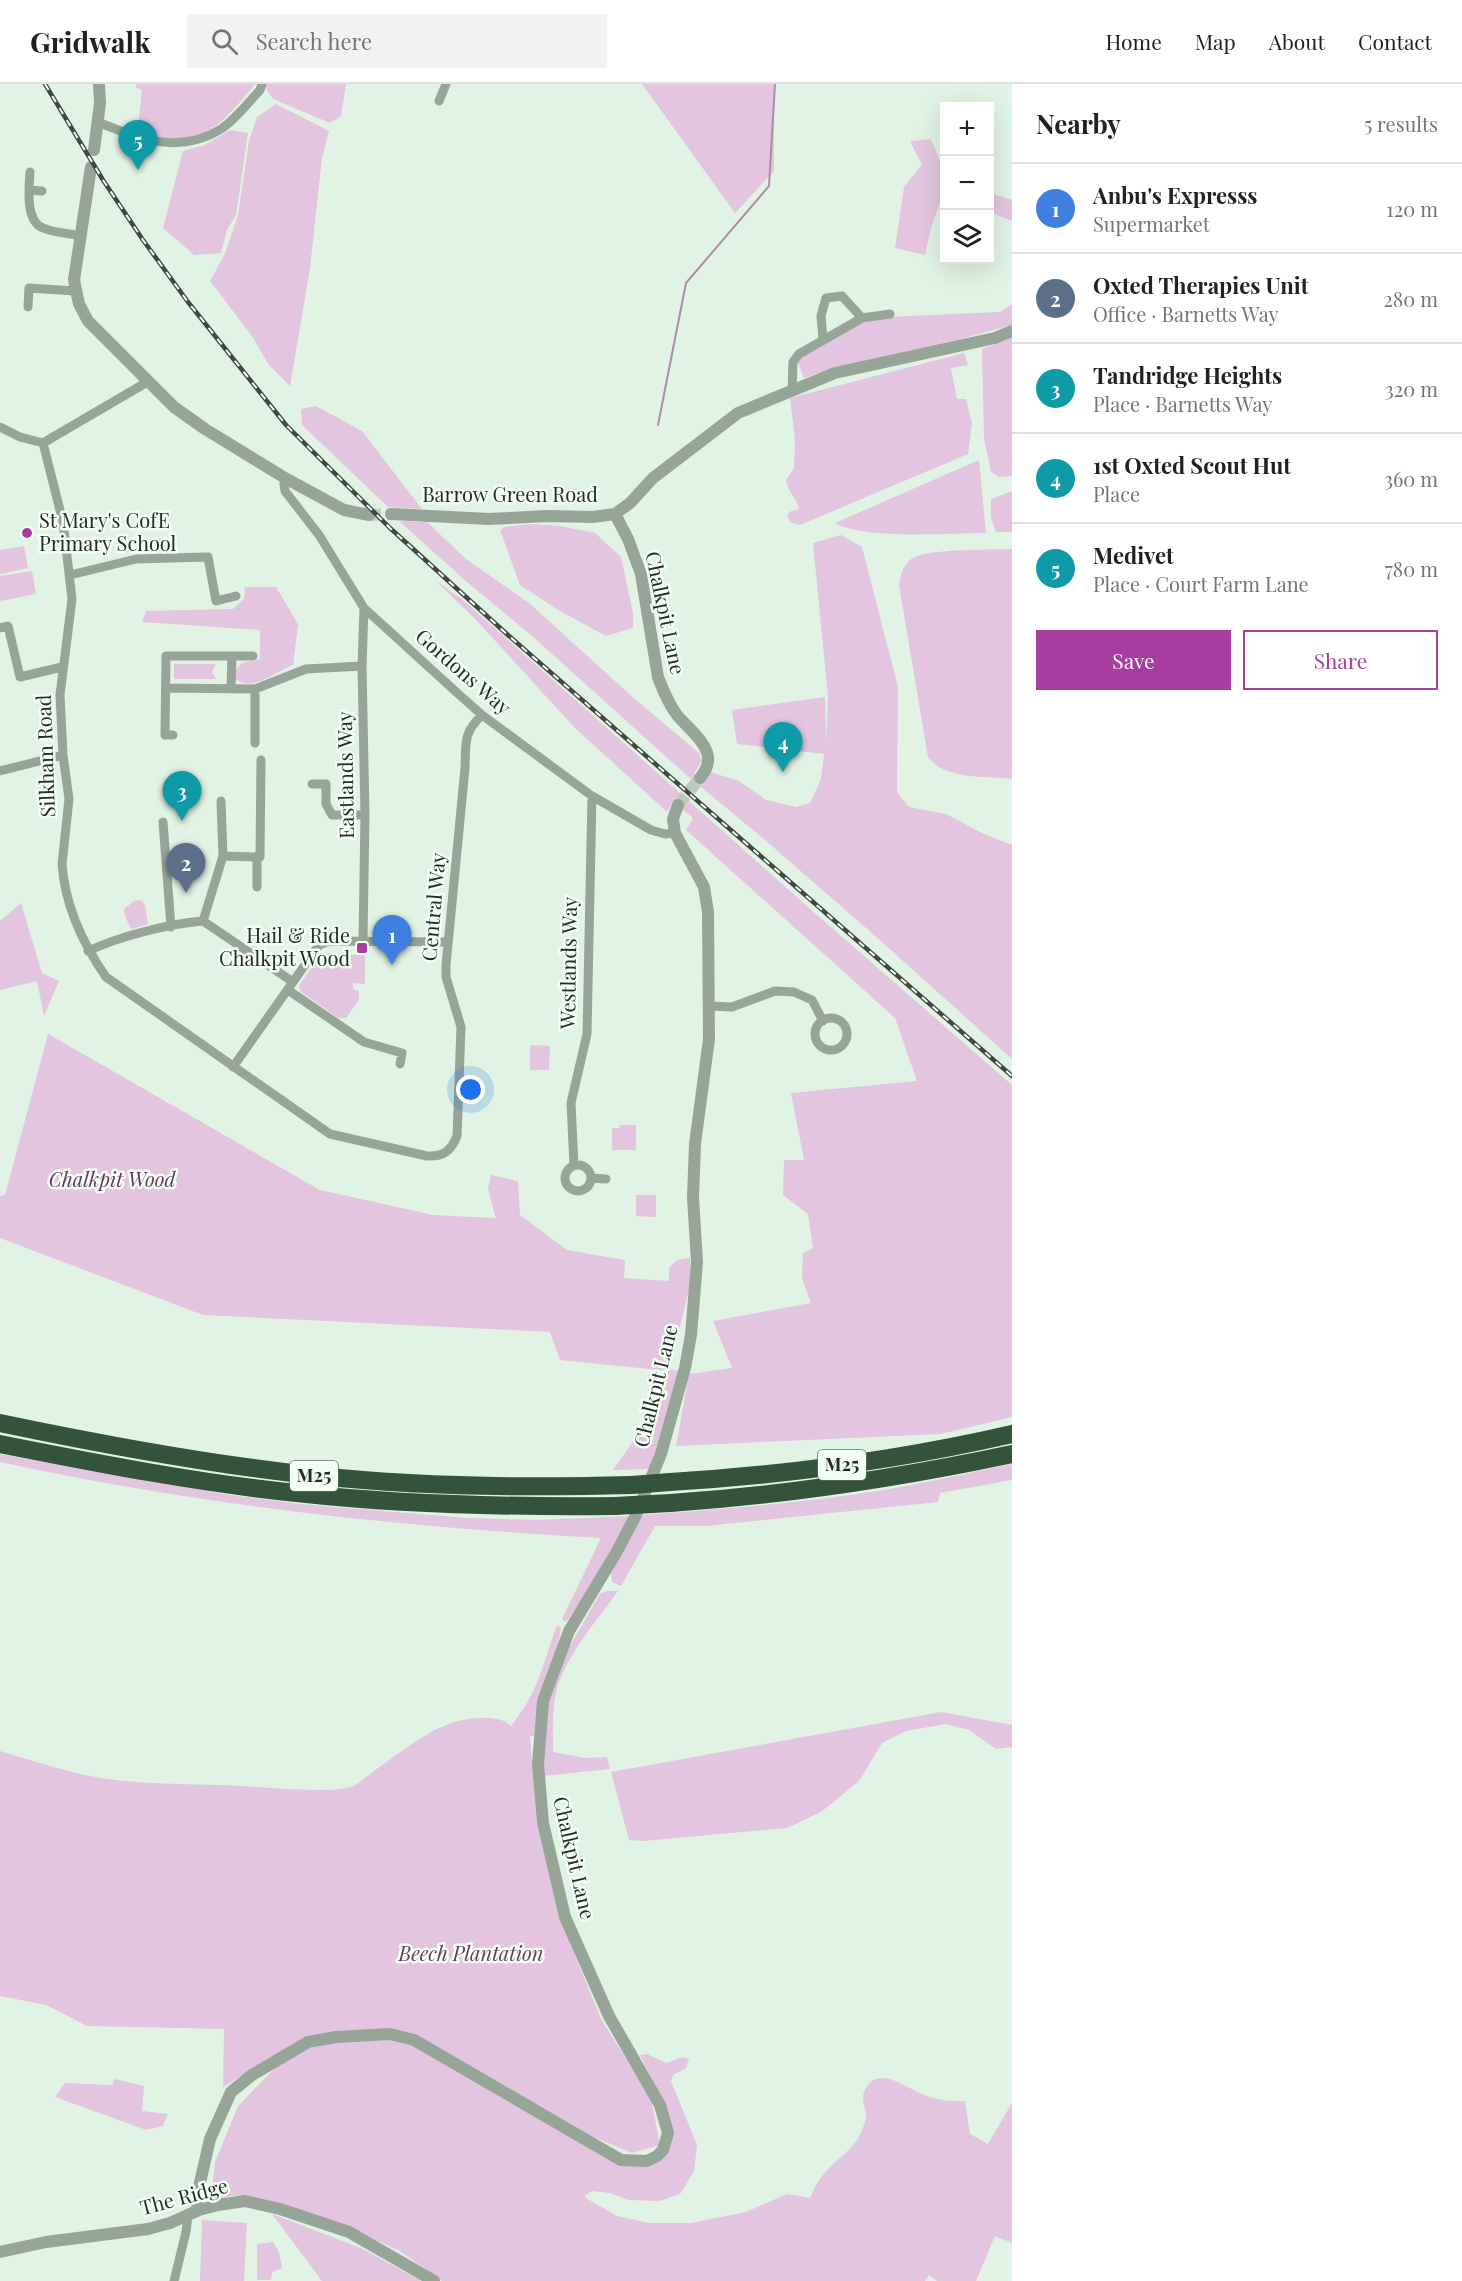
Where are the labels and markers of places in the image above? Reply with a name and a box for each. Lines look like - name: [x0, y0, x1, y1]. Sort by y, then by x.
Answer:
- pin: 5: [118, 120, 158, 170]
- place label: St Mary's CofE Primary School: [39, 506, 177, 556]
- marker: St Mary's CofE Primary School: [20, 526, 34, 540]
- pin: 4: [764, 722, 802, 772]
- pin: 3: [162, 772, 201, 821]
- pin: 2: [166, 844, 206, 893]
- pin: 1: [372, 916, 412, 965]
- place label: Hail & Ride Chalkpit Wood: [219, 921, 350, 971]
- marker: Hail & Ride Chalkpit Wood: [355, 941, 369, 955]

